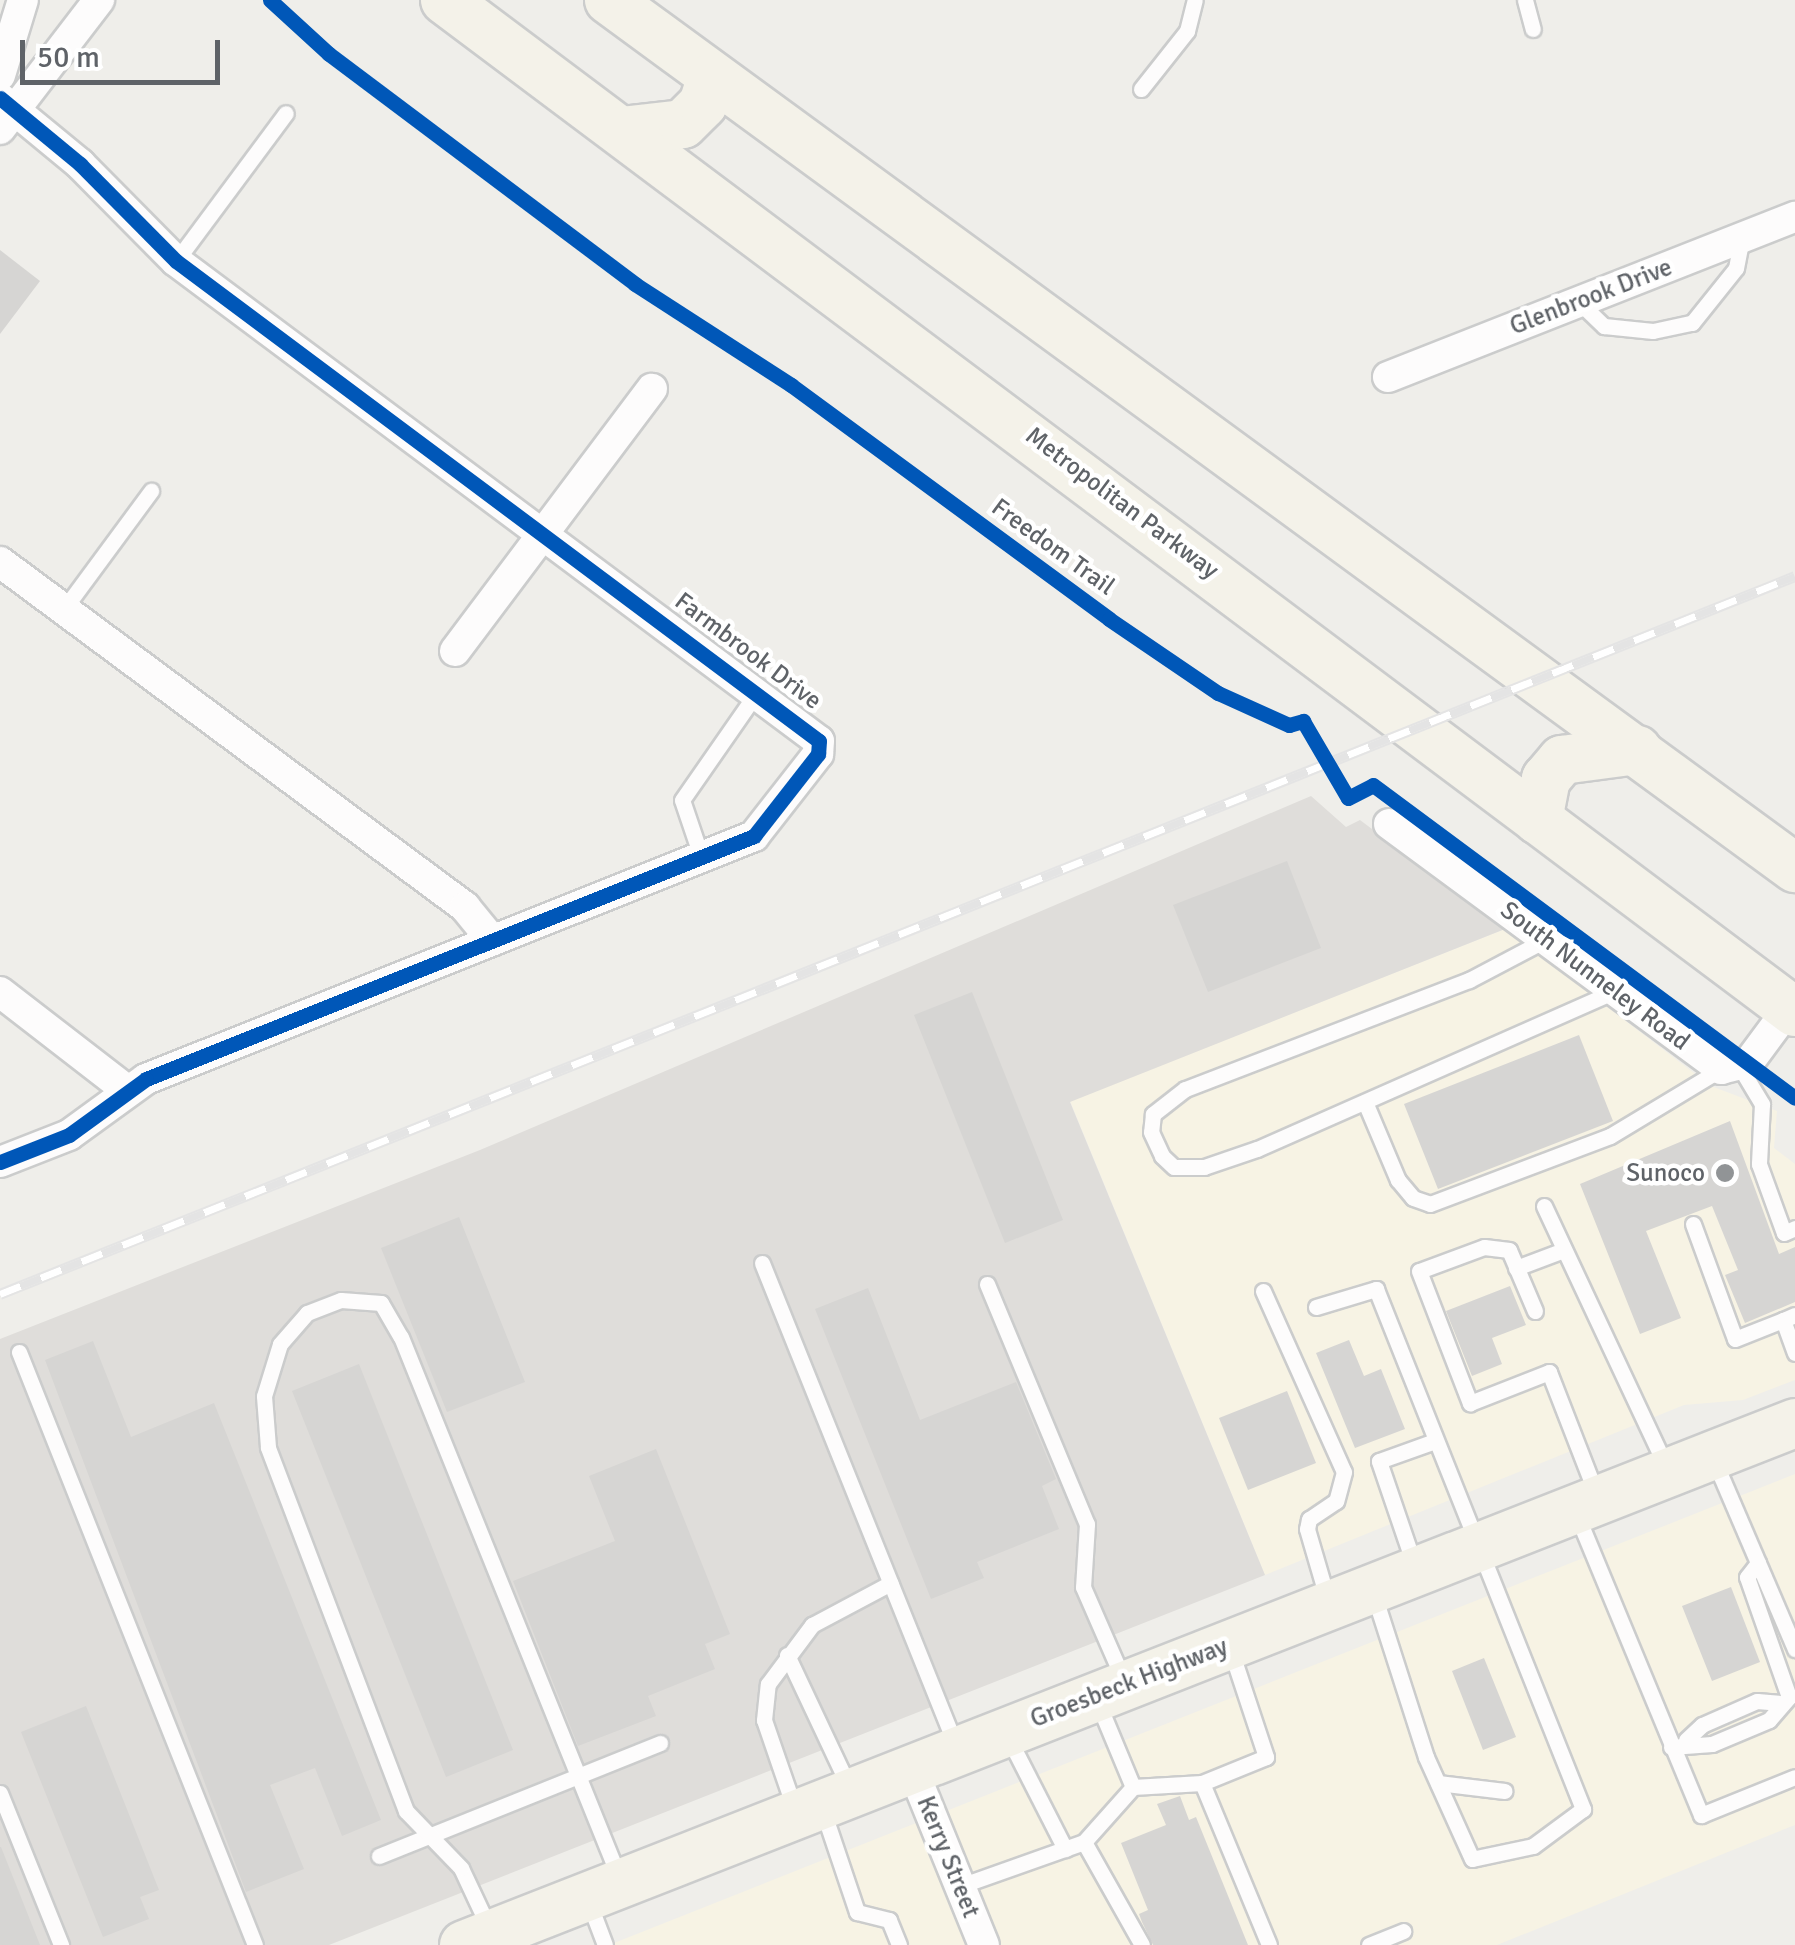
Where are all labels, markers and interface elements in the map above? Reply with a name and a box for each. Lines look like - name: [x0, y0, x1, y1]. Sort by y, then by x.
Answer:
- scale bar: [25, 20, 225, 82]
- text: 50 m: [37, 39, 100, 76]
- street label: Glenbrook Drive: [1506, 252, 1676, 342]
- street label: Metropolitan Parkway: [1020, 421, 1224, 585]
- street label: Freedom Trail: [986, 492, 1120, 602]
- street label: Farmbrook Drive: [669, 586, 827, 716]
- street label: South Nunneley Road: [1495, 895, 1695, 1057]
- place label: Sunoco: [1626, 1158, 1705, 1188]
- marker: Sunoco: [1714, 1162, 1736, 1184]
- street label: Groesbeck Highway: [1026, 1632, 1232, 1734]
- street label: Kerry Street: [910, 1792, 986, 1922]

